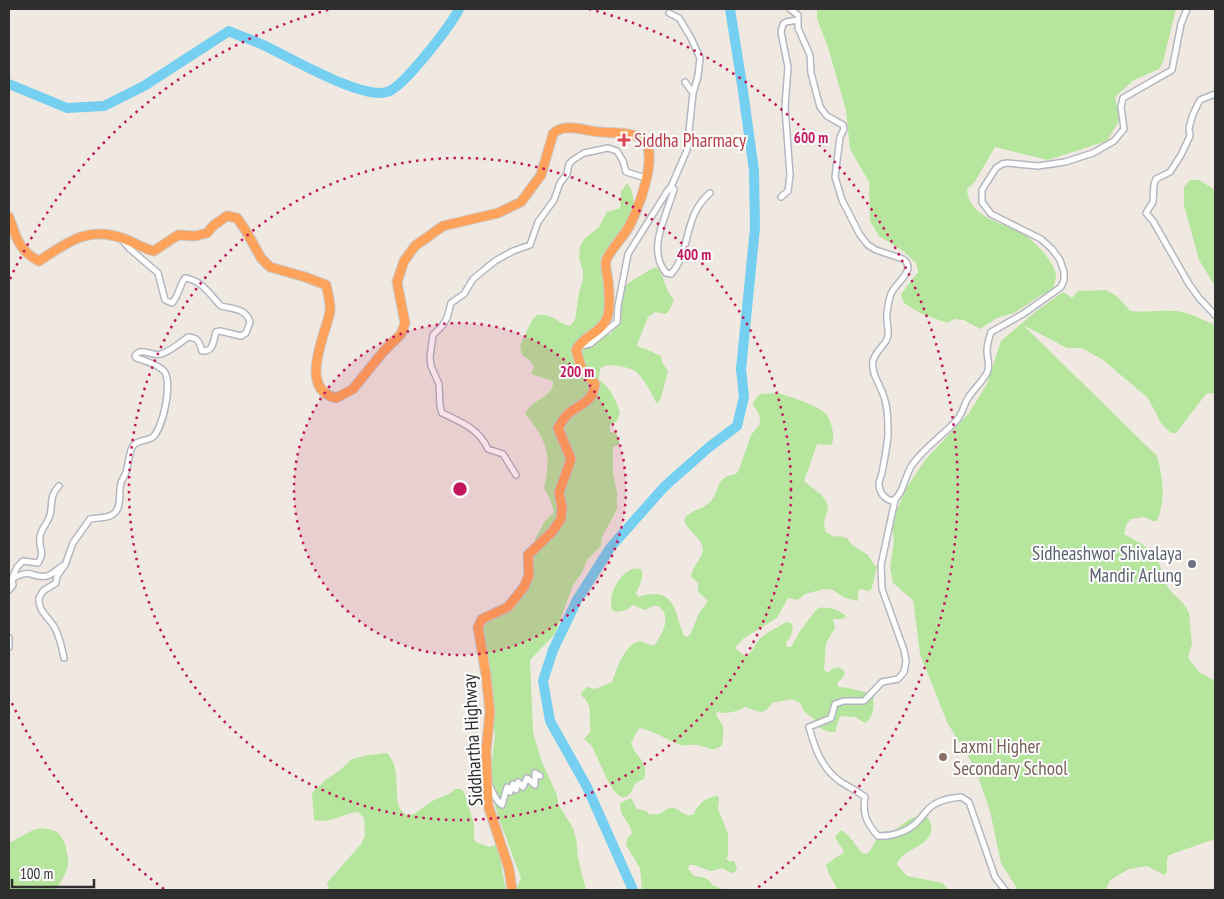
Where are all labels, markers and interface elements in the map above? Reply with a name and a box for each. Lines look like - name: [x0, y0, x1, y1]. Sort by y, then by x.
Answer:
- place label: Siddha Pharmacy: [634, 128, 747, 152]
- text: 600 m: [794, 128, 828, 147]
- marker: Siddha Pharmacy: [618, 134, 630, 146]
- text: 400 m: [677, 245, 711, 264]
- text: 200 m: [560, 362, 594, 381]
- centre of rings: [451, 480, 469, 498]
- place label: Sidheashwor Shivalaya Mandir Arlung: [1032, 541, 1182, 587]
- marker: Sidheashwor Shivalaya Mandir Arlung: [1186, 558, 1198, 570]
- street label: Siddhartha Highway: [457, 672, 487, 807]
- place label: Laxmi Higher Secondary School: [953, 734, 1068, 780]
- marker: Laxmi Higher Secondary School: [937, 751, 949, 763]
- scale bar: [12, 856, 95, 888]
- text: 100 m: [20, 864, 53, 883]

